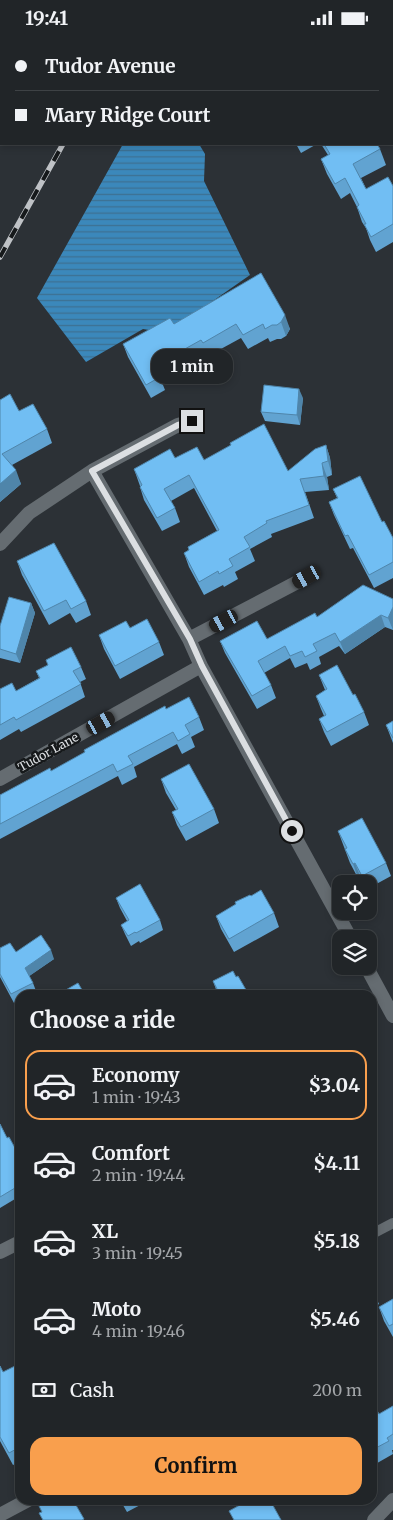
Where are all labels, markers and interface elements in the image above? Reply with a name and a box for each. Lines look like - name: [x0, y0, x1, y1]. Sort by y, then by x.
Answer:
- text: 19:41: [25, 6, 68, 30]
- text: Tudor Avenue: [45, 54, 176, 78]
- text: Mary Ridge Court: [45, 103, 210, 127]
- callout: 1 min: [151, 349, 233, 383]
- text: 1 min: [170, 356, 214, 376]
- route end: [181, 410, 203, 432]
- car: [290, 563, 323, 591]
- car: [207, 607, 240, 635]
- car: [84, 709, 117, 737]
- street label: Tudor Lane: [15, 729, 81, 775]
- route start: [281, 820, 303, 842]
- map controls: [332, 875, 377, 975]
- button: locate: [332, 875, 377, 920]
- button: layers: [332, 930, 377, 975]
- text: Choose a ride: [30, 1006, 175, 1034]
- icon: car: [32, 1063, 77, 1108]
- text: Economy: [92, 1063, 180, 1087]
- text: $3.04: [308, 1073, 360, 1097]
- text: 1 min · 19:43: [92, 1087, 181, 1107]
- icon: car: [32, 1141, 77, 1186]
- text: Comfort: [92, 1141, 170, 1165]
- text: $4.11: [313, 1151, 360, 1175]
- text: 2 min · 19:44: [92, 1165, 185, 1185]
- icon: car: [32, 1219, 77, 1264]
- text: XL: [92, 1219, 118, 1243]
- text: $5.18: [313, 1229, 360, 1253]
- text: 3 min · 19:45: [92, 1243, 183, 1263]
- icon: car: [32, 1297, 77, 1342]
- text: Moto: [92, 1297, 141, 1321]
- text: $5.46: [309, 1307, 360, 1331]
- text: 4 min · 19:46: [92, 1321, 185, 1341]
- icon: cash: [30, 1376, 58, 1404]
- text: Cash: [70, 1378, 114, 1402]
- text: 200 m: [312, 1380, 362, 1400]
- button: Confirm: [30, 1437, 362, 1495]

